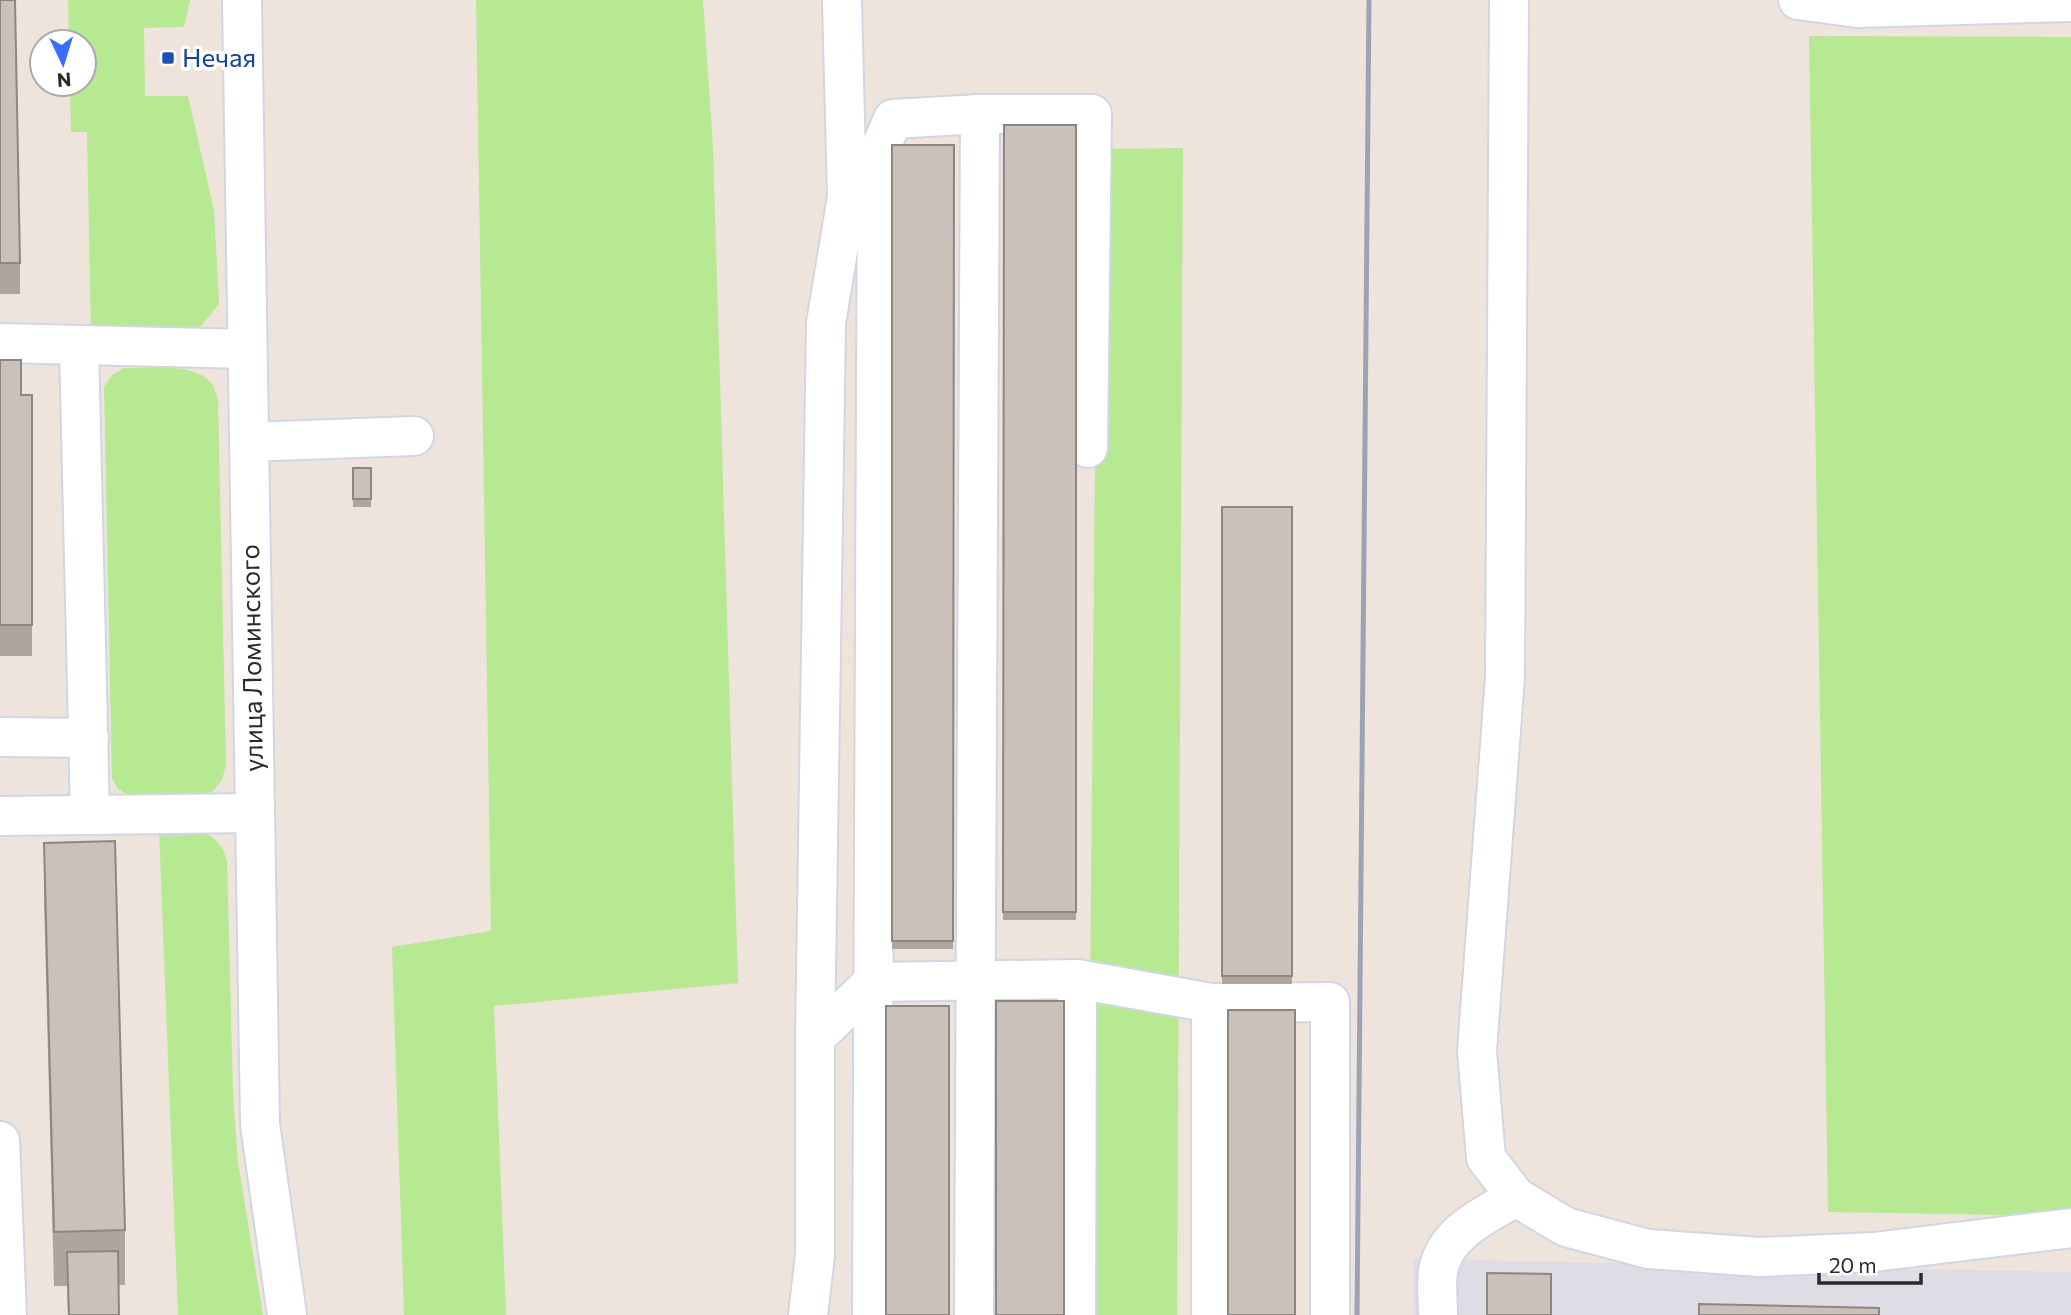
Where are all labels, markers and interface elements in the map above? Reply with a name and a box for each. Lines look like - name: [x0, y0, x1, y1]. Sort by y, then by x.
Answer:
- north arrow: [28, 28, 98, 98]
- place label: Нечая: [182, 41, 256, 72]
- marker: Нечая: [160, 50, 176, 66]
- text: N: [56, 68, 72, 92]
- street label: улица Ломинского: [233, 544, 268, 772]
- scale bar: [1819, 1242, 1920, 1286]
- text: 20 m: [1829, 1252, 1877, 1277]

